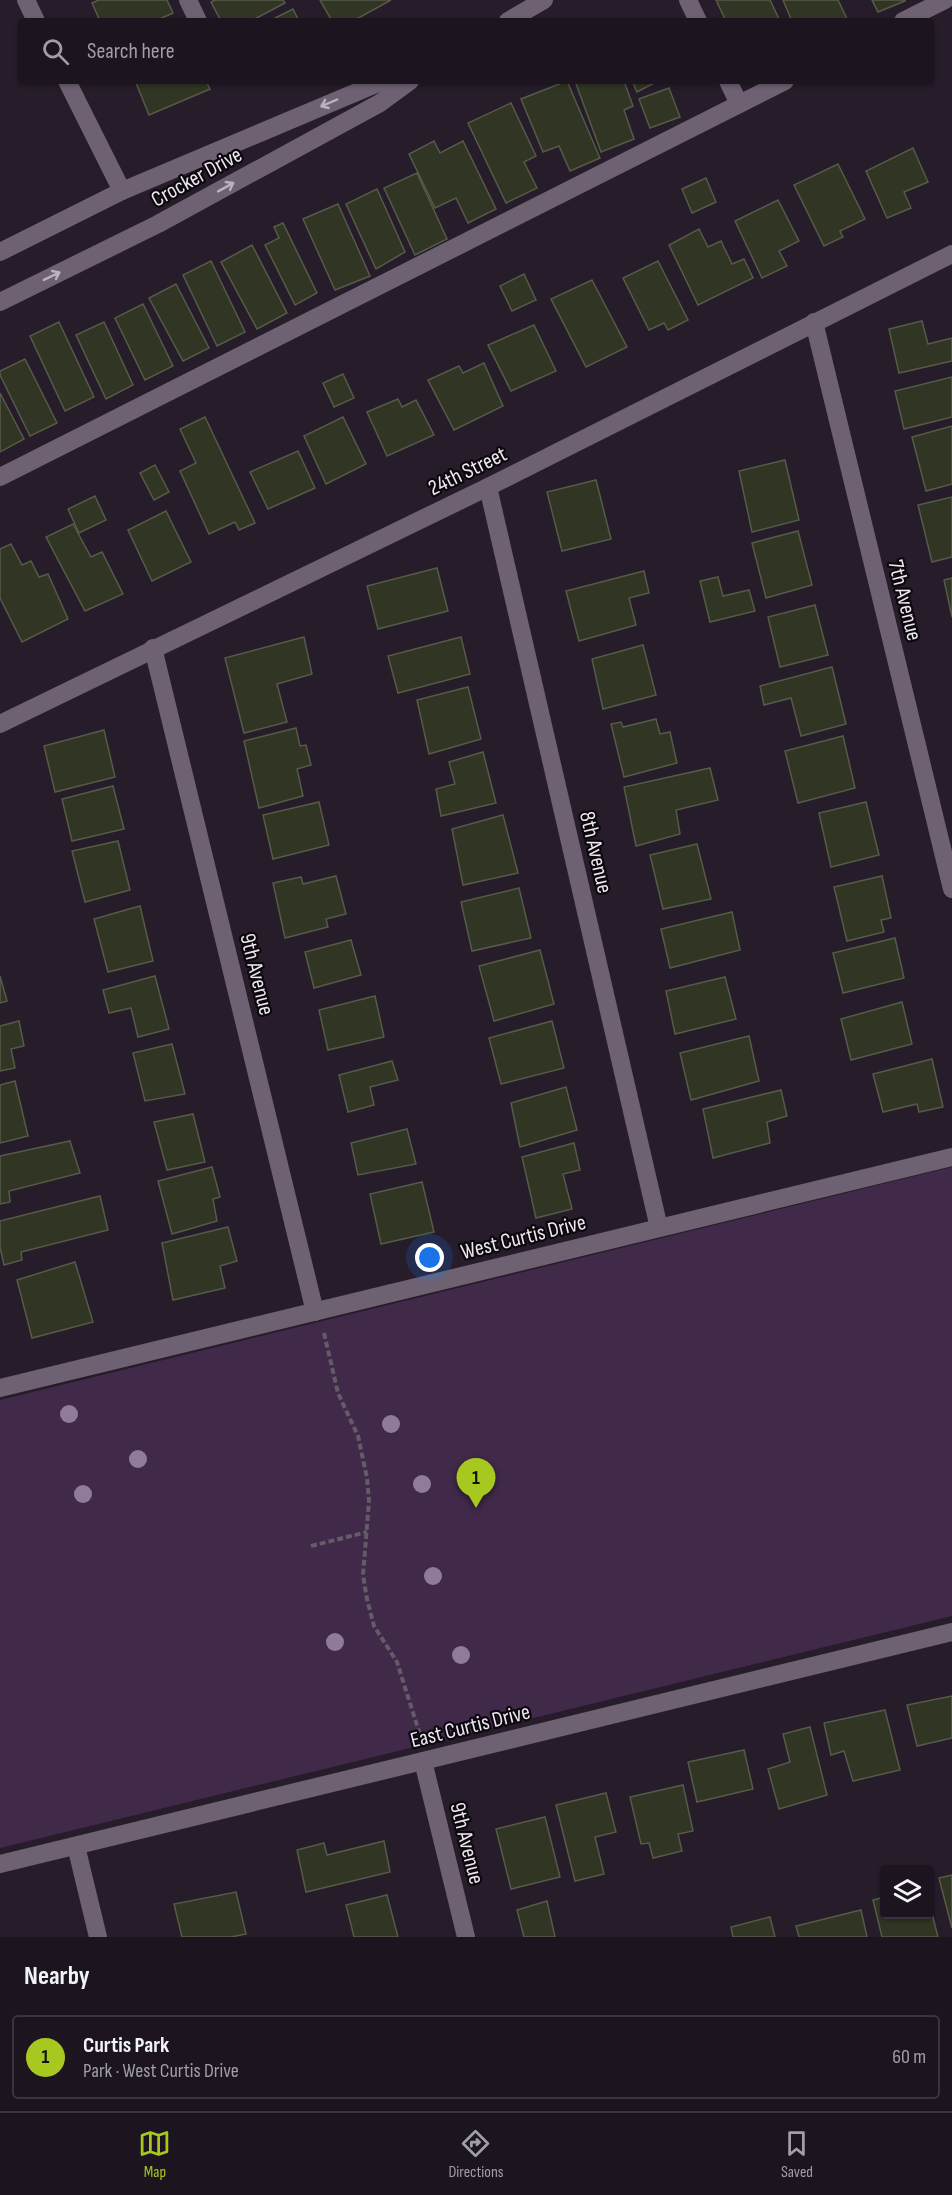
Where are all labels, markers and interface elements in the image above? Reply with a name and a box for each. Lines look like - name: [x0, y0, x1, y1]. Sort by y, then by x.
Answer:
- search box: [18, 18, 934, 84]
- icon: search: [39, 35, 72, 68]
- text: Search here: [87, 38, 174, 65]
- one-way arrow: [320, 98, 338, 109]
- street label: Crocker Drive: [147, 141, 247, 213]
- one-way arrow: [217, 181, 234, 193]
- one-way arrow: [43, 270, 61, 282]
- street label: 24th Street: [424, 441, 512, 502]
- street label: 7th Avenue: [881, 557, 928, 644]
- street label: 8th Avenue: [573, 809, 618, 896]
- street label: 9th Avenue: [233, 931, 280, 1018]
- street label: West Curtis Drive: [458, 1209, 589, 1266]
- your location: [415, 1243, 444, 1272]
- pin: 1: [456, 1458, 496, 1508]
- street label: East Curtis Drive: [408, 1699, 533, 1754]
- street label: 9th Avenue: [443, 1800, 490, 1887]
- map controls: [880, 1865, 934, 1919]
- button: layers: [880, 1865, 934, 1919]
- text: Nearby: [24, 1961, 90, 1992]
- text: Curtis Park: [83, 2032, 169, 2059]
- text: 1: [42, 2045, 49, 2069]
- text: 60 m: [892, 2045, 926, 2069]
- text: Park · West Curtis Drive: [83, 2059, 239, 2083]
- tab: Map: [138, 2127, 171, 2182]
- tab: Directions: [448, 2127, 503, 2182]
- tab: Saved: [780, 2127, 813, 2182]

